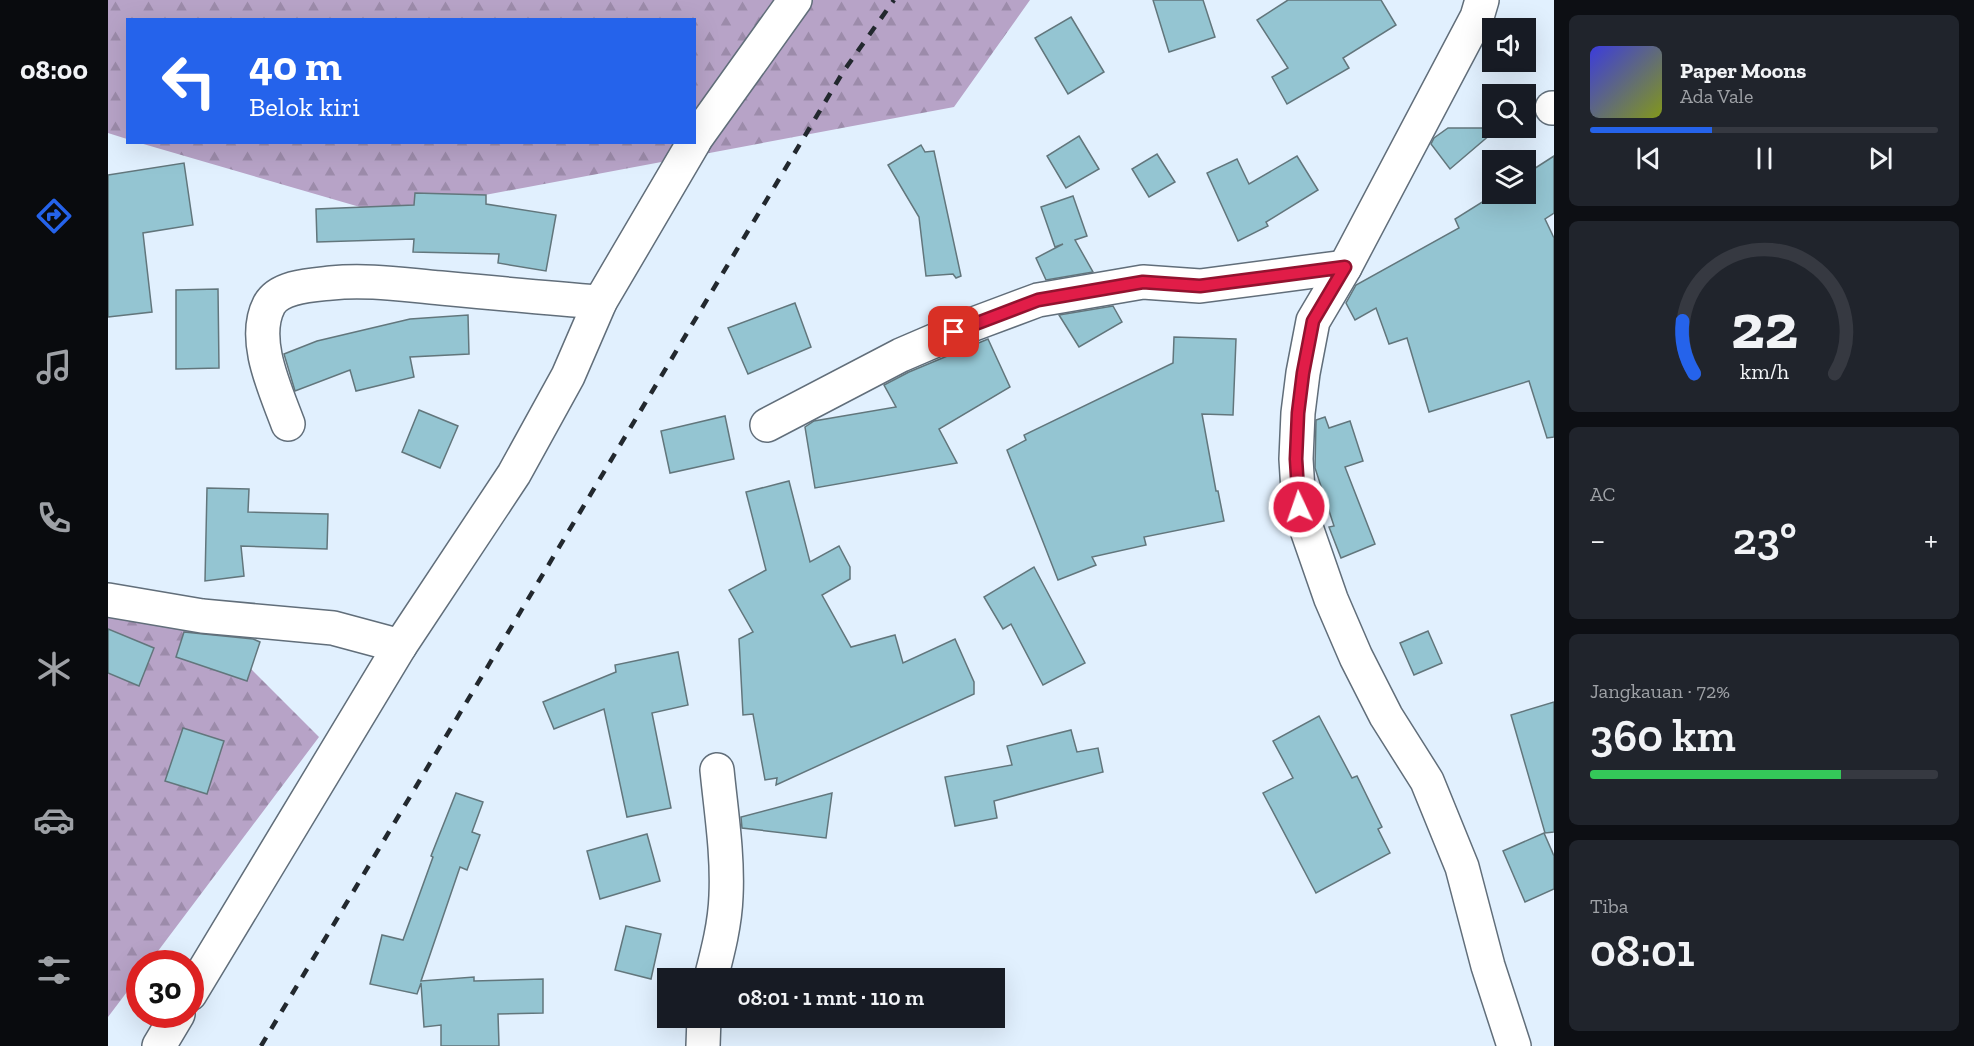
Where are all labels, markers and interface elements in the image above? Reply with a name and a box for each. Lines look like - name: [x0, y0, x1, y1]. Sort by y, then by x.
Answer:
- map controls: [1482, 18, 1536, 204]
- button: sound: [1482, 18, 1536, 72]
- text: 40 m: [249, 40, 342, 91]
- icon: left: [150, 42, 228, 120]
- text: 08:00: [20, 54, 88, 86]
- text: Paper Moons: [1680, 57, 1806, 84]
- button: search: [1482, 84, 1536, 138]
- text: Ada Vale: [1680, 84, 1753, 108]
- text: Belok kiri: [249, 91, 360, 123]
- icon: previous: [1632, 142, 1665, 175]
- icon: pause: [1748, 142, 1781, 175]
- icon: next: [1864, 142, 1897, 175]
- button: layers: [1482, 150, 1536, 204]
- icon: directions: [33, 195, 75, 237]
- text: 22: [1730, 289, 1798, 364]
- pin: [928, 306, 979, 357]
- icon: arrive: [937, 315, 970, 348]
- icon: music: [33, 346, 75, 388]
- text: km/h: [1740, 359, 1788, 384]
- position arrow: [1267, 475, 1331, 539]
- text: AC: [1590, 482, 1615, 506]
- icon: phone: [33, 497, 75, 539]
- text: 23°: [1733, 512, 1797, 566]
- text: −: [1590, 520, 1605, 559]
- text: +: [1924, 520, 1938, 559]
- icon: climate: [33, 648, 75, 690]
- text: Jangkauan · 72%: [1590, 679, 1730, 703]
- text: 360 km: [1590, 709, 1736, 763]
- icon: car: [33, 799, 75, 841]
- text: Tiba: [1590, 894, 1628, 918]
- text: 08:01: [1590, 924, 1695, 978]
- icon: filters: [33, 949, 75, 991]
- speed limit sign: 30: [126, 950, 204, 1028]
- text: 08:01 · 1 mnt · 110 m: [738, 984, 924, 1011]

